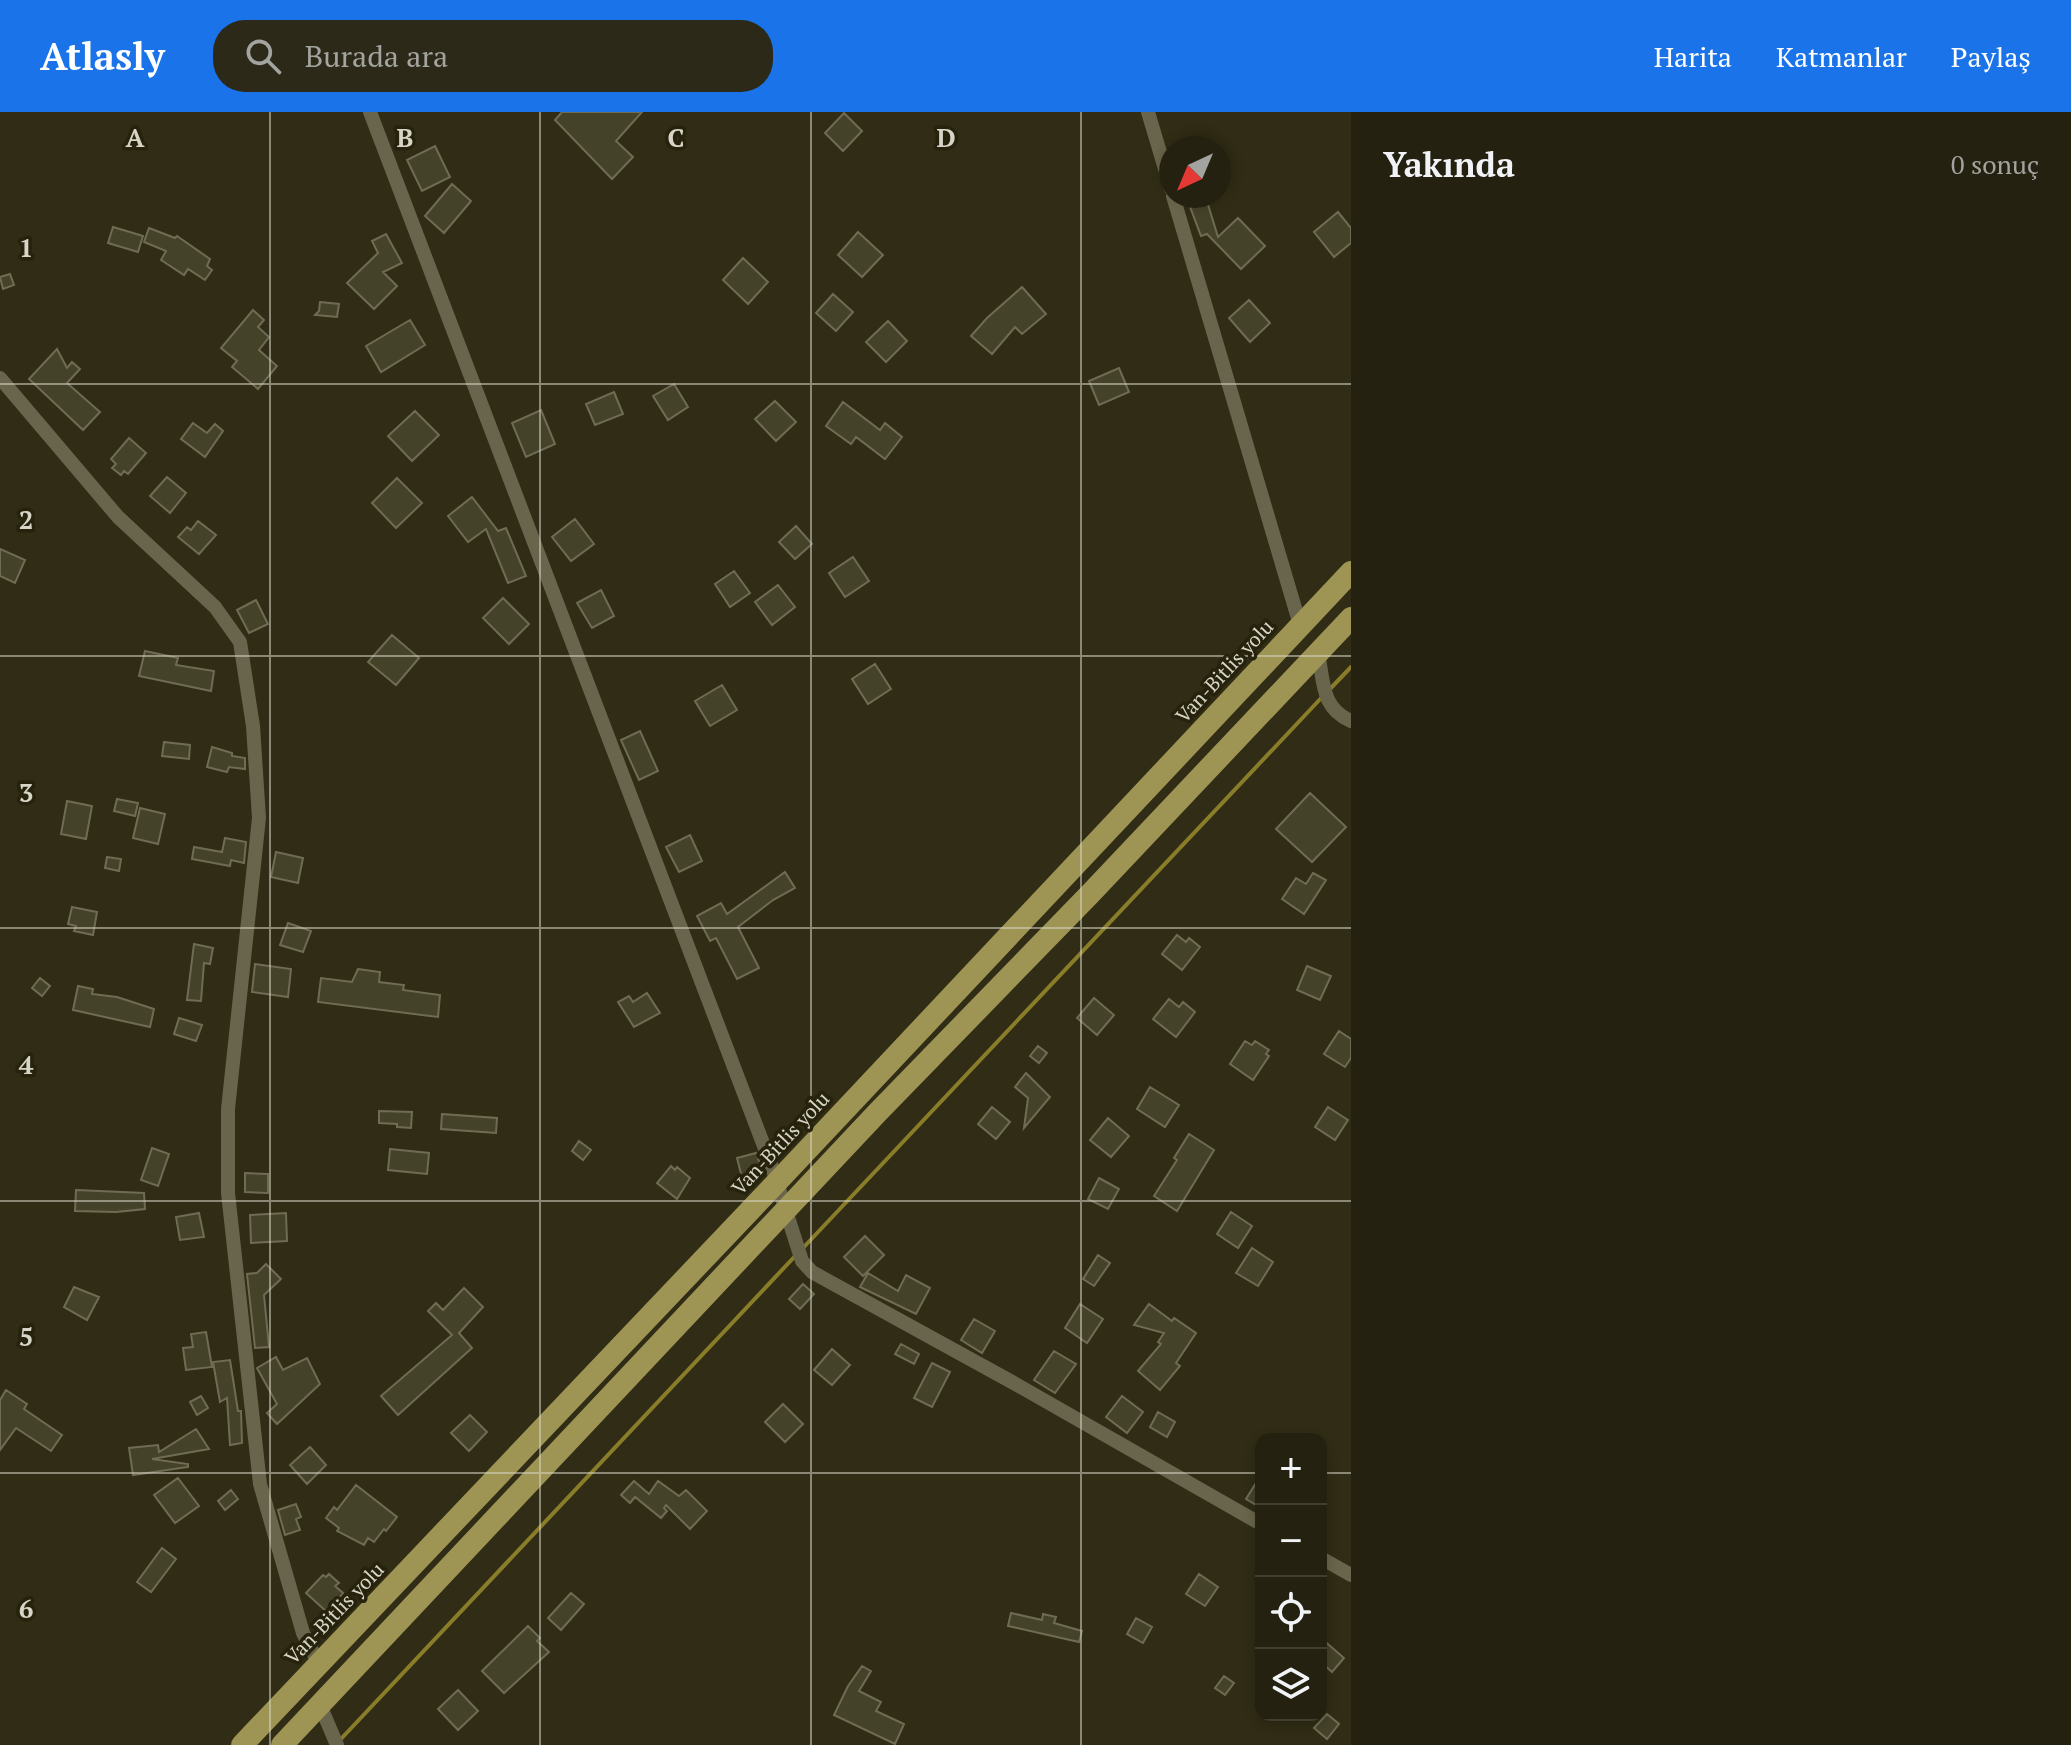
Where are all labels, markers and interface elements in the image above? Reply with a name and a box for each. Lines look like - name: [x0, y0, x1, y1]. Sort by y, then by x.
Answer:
- search box: [213, 20, 773, 92]
- text: Atlasly: [40, 31, 165, 81]
- icon: search: [241, 34, 285, 78]
- text: Burada ara: [305, 36, 448, 76]
- text: Harita: [1654, 38, 1732, 75]
- text: Katmanlar: [1776, 38, 1907, 75]
- text: Paylaş: [1951, 38, 2031, 75]
- text: A: [126, 120, 145, 154]
- text: B: [397, 120, 413, 154]
- text: C: [668, 120, 684, 154]
- text: D: [936, 120, 956, 154]
- north arrow: [1159, 136, 1231, 208]
- text: Yakında: [1383, 142, 1515, 187]
- text: 0 sonuç: [1951, 147, 2039, 181]
- text: 1: [19, 230, 33, 264]
- text: 2: [19, 502, 33, 536]
- street label: Van-Bitlis yolu: [1169, 613, 1279, 729]
- text: 3: [19, 775, 33, 809]
- text: 4: [19, 1047, 34, 1081]
- street label: Van-Bitlis yolu: [725, 1085, 835, 1201]
- text: 5: [19, 1319, 33, 1353]
- map controls: [1255, 1433, 1327, 1721]
- button: +: [1255, 1433, 1327, 1505]
- button: −: [1255, 1505, 1327, 1577]
- street label: Van-Bitlis yolu: [278, 1556, 390, 1670]
- button: locate: [1255, 1577, 1327, 1649]
- text: 6: [19, 1591, 33, 1625]
- button: layers: [1255, 1649, 1327, 1721]

